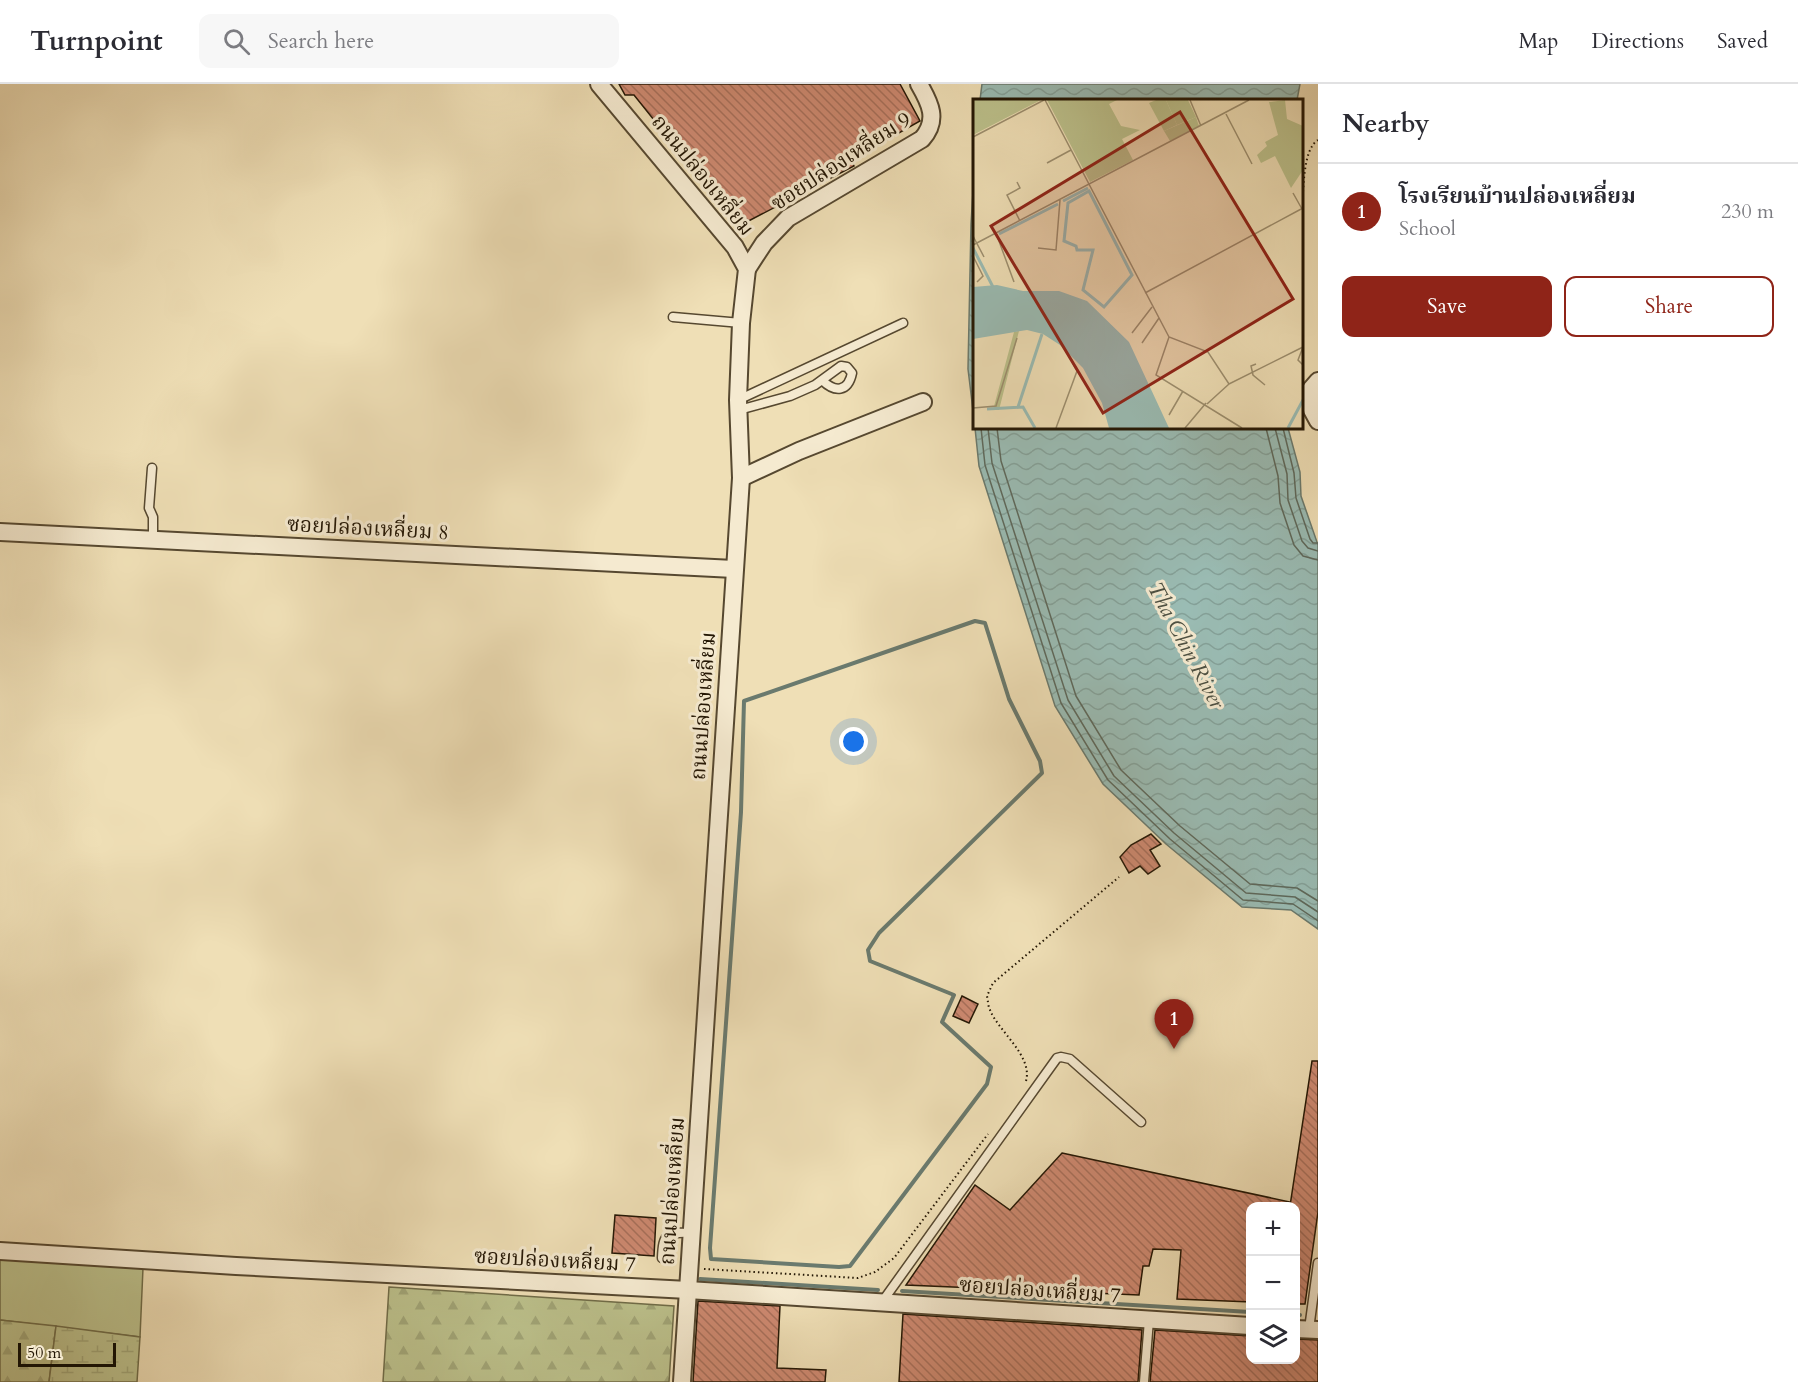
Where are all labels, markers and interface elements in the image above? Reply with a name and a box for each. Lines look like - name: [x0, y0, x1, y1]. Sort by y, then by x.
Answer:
- search box: [199, 14, 619, 68]
- text: Turnpoint: [30, 22, 163, 60]
- icon: search: [220, 25, 253, 58]
- text: Search here: [268, 26, 374, 56]
- text: Map: [1518, 27, 1558, 56]
- text: Directions: [1591, 27, 1684, 56]
- text: Saved: [1717, 27, 1768, 56]
- inset map: [973, 99, 1303, 429]
- street label: ซอยปล่องเหลี่ยม 9: [764, 103, 917, 218]
- text: Nearby: [1342, 106, 1430, 141]
- street label: ถนนปล่องเหลี่ยม: [645, 107, 762, 242]
- text: โรงเรียนบ้านปล่องเหลี่ยม: [1399, 181, 1636, 211]
- text: 1: [1356, 198, 1367, 225]
- text: 230 m: [1721, 198, 1774, 225]
- text: School: [1399, 215, 1456, 242]
- button: Save: [1342, 276, 1552, 337]
- button: Share: [1564, 276, 1774, 337]
- street label: ซอยปล่องเหลี่ยม 8: [286, 508, 450, 547]
- water label: Tha Chin River: [1140, 577, 1232, 715]
- street label: ถนนปล่องเหลี่ยม: [682, 631, 723, 781]
- your location: [839, 727, 868, 756]
- pin: 1: [1154, 1000, 1194, 1049]
- street label: ถนนปล่องเหลี่ยม: [651, 1116, 692, 1266]
- map controls: [1246, 1202, 1300, 1364]
- button: +: [1246, 1202, 1300, 1256]
- street label: ซอยปล่องเหลี่ยม 7: [473, 1240, 637, 1279]
- button: −: [1246, 1256, 1300, 1310]
- street label: ซอยปล่องเหลี่ยม 7: [958, 1268, 1122, 1311]
- button: layers: [1246, 1310, 1300, 1364]
- scale bar: [18, 1340, 116, 1368]
- text: 50 m: [27, 1342, 61, 1364]

